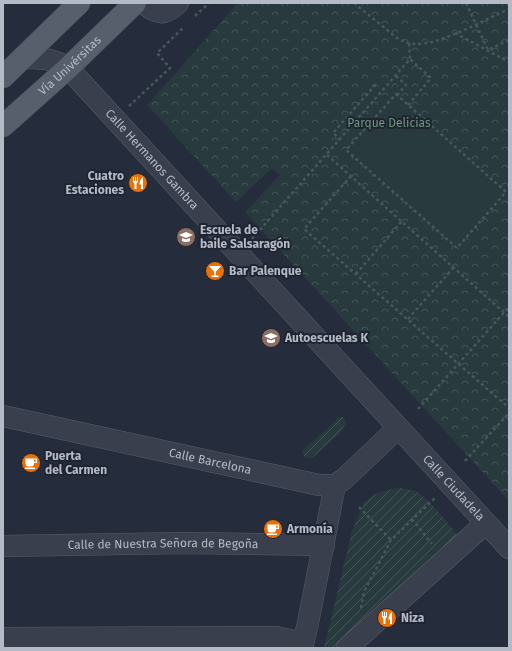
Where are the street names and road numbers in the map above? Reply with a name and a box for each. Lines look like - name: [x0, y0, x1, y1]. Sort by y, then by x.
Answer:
- street label: Vía Univérsitas: [35, 33, 104, 98]
- street label: Calle Hermanos Gambra: [102, 106, 201, 212]
- street label: Calle Barcelona: [168, 445, 253, 477]
- street label: Calle Ciudadela: [420, 452, 487, 524]
- street label: Calle de Nuestra Señora de Begoña: [67, 536, 258, 552]

